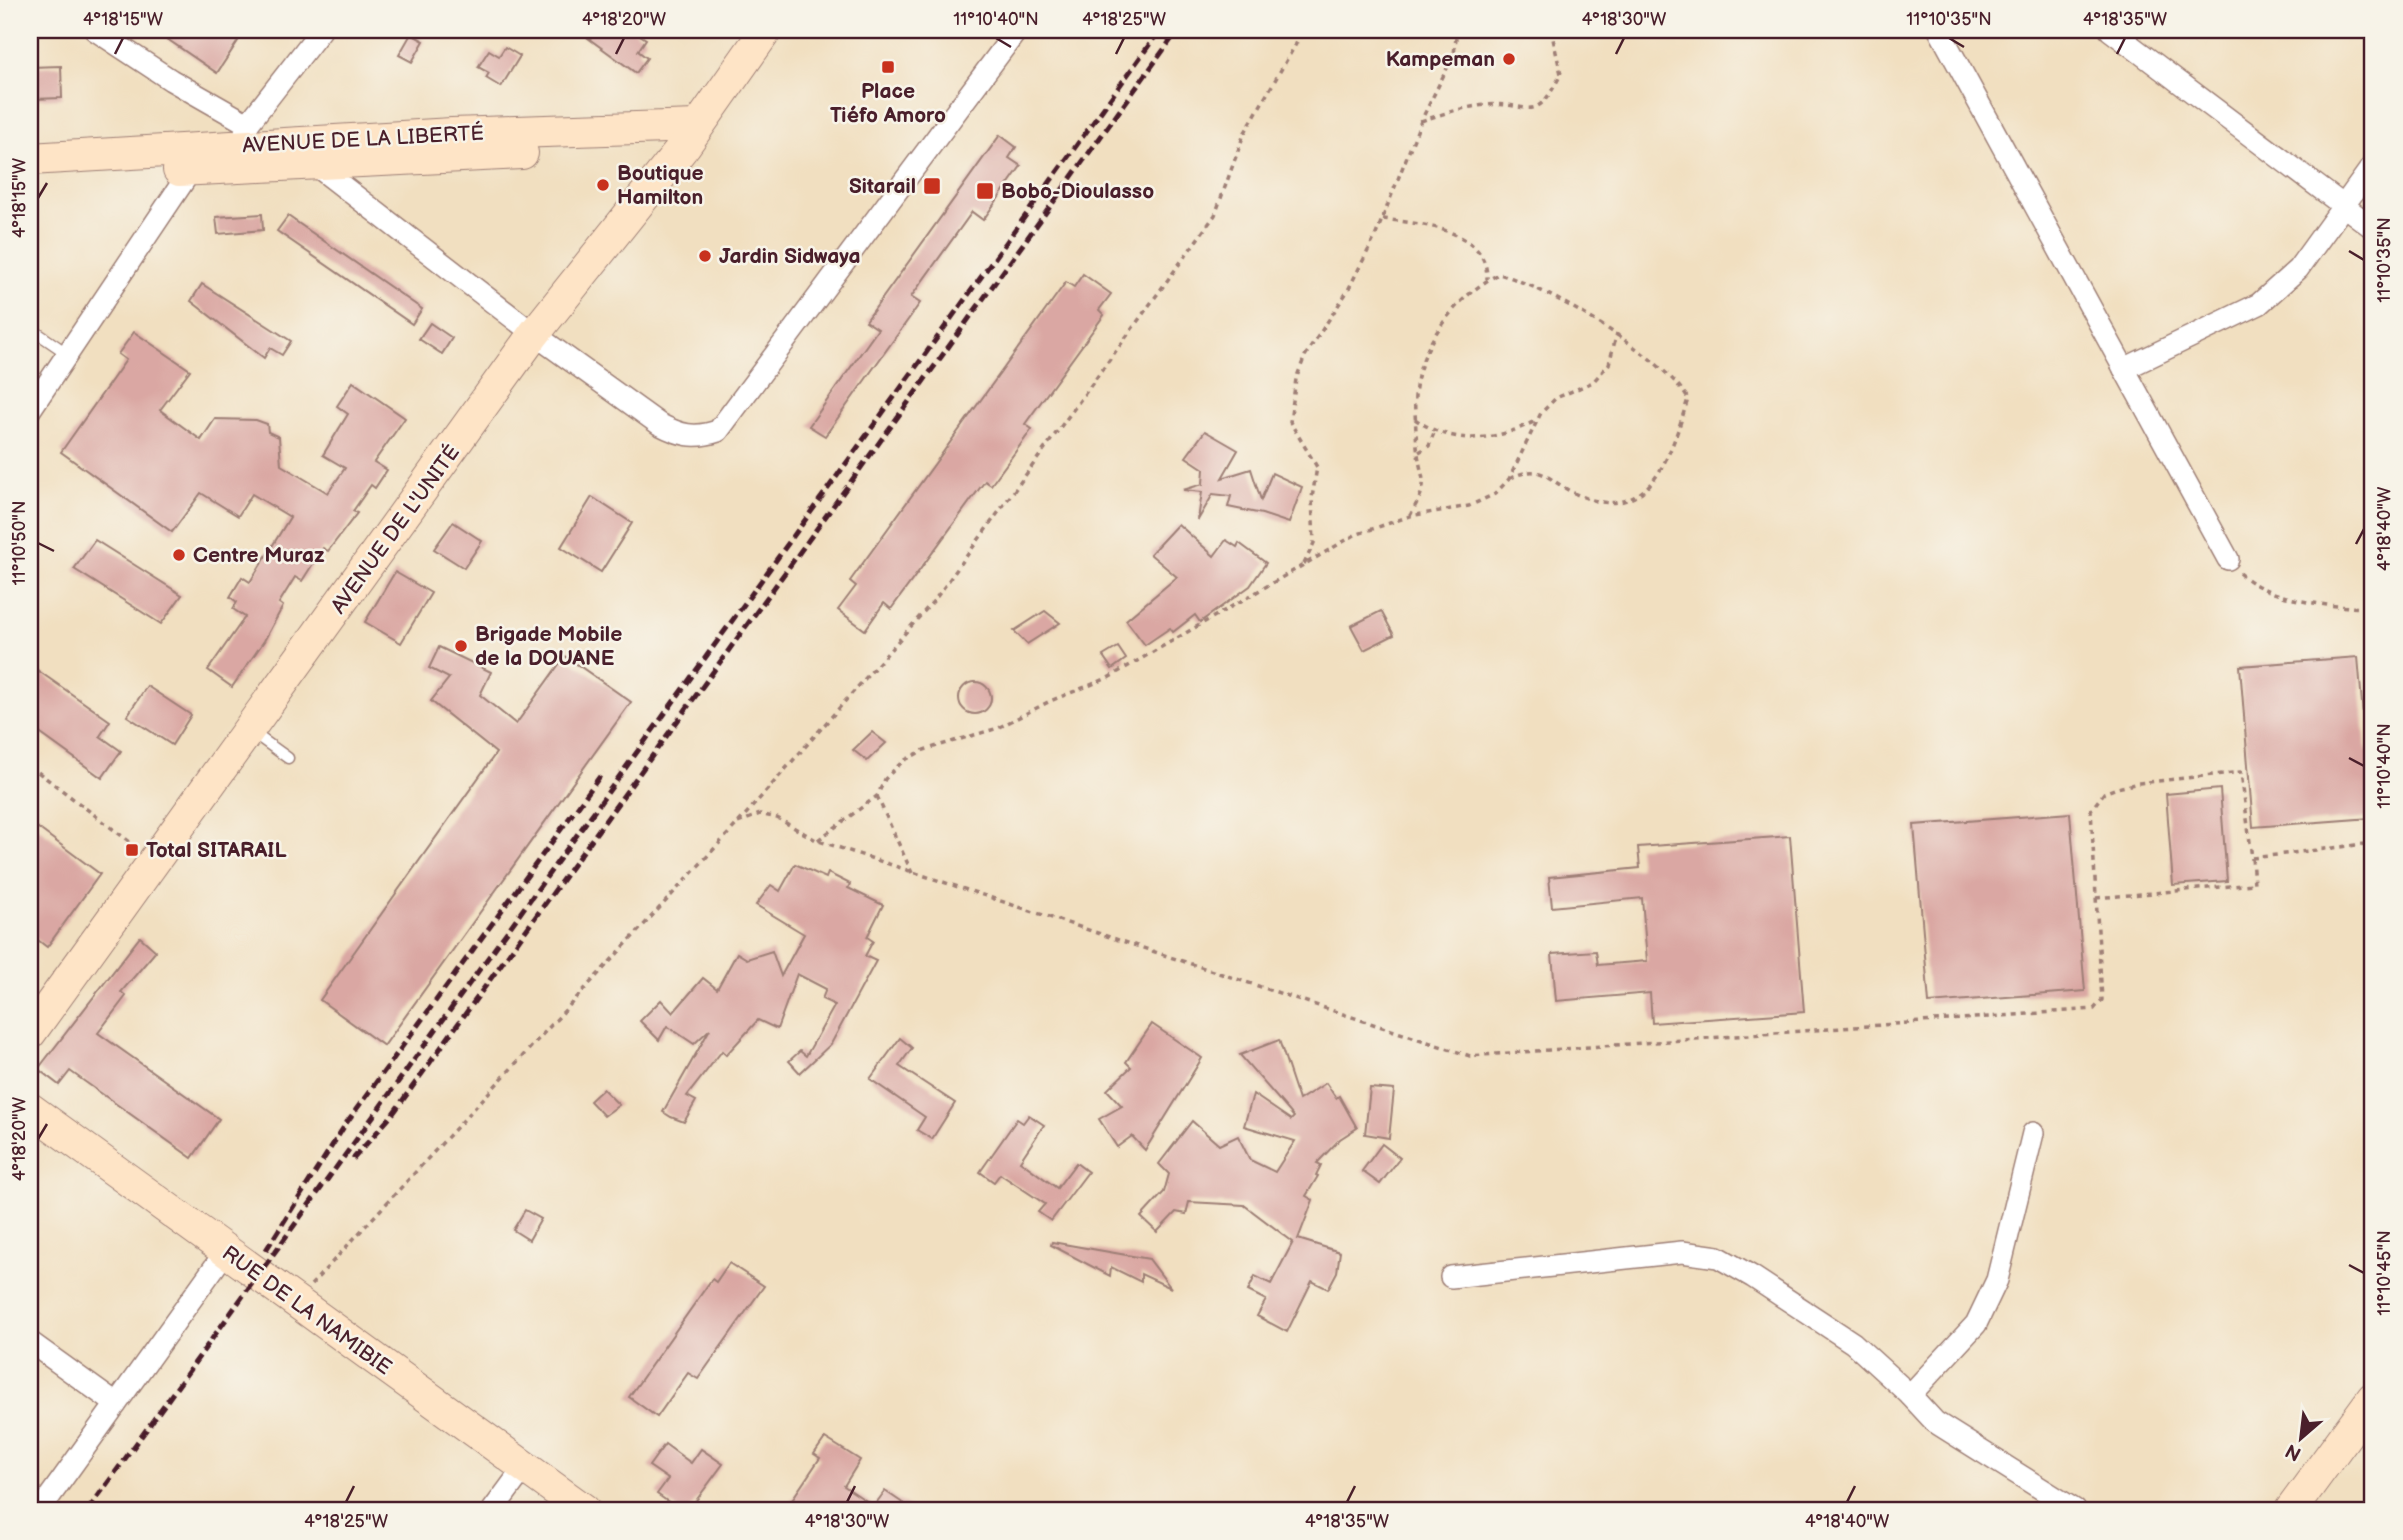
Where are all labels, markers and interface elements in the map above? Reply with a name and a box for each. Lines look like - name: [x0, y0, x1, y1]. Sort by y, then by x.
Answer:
- text: 4°18'15"W: [83, 9, 164, 30]
- text: 4°18'20"W: [582, 9, 667, 30]
- text: 11°10'40"N: [953, 9, 1039, 30]
- text: 4°18'25"W: [1082, 9, 1167, 30]
- text: 4°18'30"W: [1582, 9, 1667, 30]
- text: 11°10'35"N: [1906, 9, 1992, 30]
- text: 4°18'35"W: [2083, 9, 2168, 30]
- place label: Kampeman: [1386, 47, 1495, 72]
- marker: Kampeman: [1501, 51, 1517, 67]
- marker: Place Tiéfo Amoro: [880, 59, 896, 75]
- place label: Place Tiéfo Amoro: [830, 79, 946, 128]
- street label: AVENUE DE LA LIBERTÉ: [242, 121, 484, 158]
- text: 4°18'15"W: [9, 157, 30, 238]
- place label: Boutique Hamilton: [617, 161, 704, 210]
- place label: Sitarail: [849, 174, 916, 199]
- marker: Sitarail: [922, 176, 942, 196]
- marker: Boutique Hamilton: [595, 177, 611, 193]
- place label: Bobo-Dioulasso: [1001, 179, 1154, 204]
- marker: Bobo-Dioulasso: [975, 181, 995, 201]
- text: 11°10'35"N: [2374, 217, 2395, 303]
- place label: Jardin Sidwaya: [719, 244, 861, 269]
- marker: Jardin Sidwaya: [697, 248, 713, 264]
- street label: AVENUE DE L'UNITÉ: [326, 440, 465, 618]
- text: 4°18'40"W: [2374, 486, 2395, 571]
- text: 11°10'50"N: [9, 501, 30, 585]
- place label: Centre Muraz: [193, 543, 324, 568]
- marker: Centre Muraz: [171, 547, 187, 563]
- place label: Brigade Mobile de la DOUANE: [475, 622, 622, 671]
- marker: Brigade Mobile de la DOUANE: [453, 638, 469, 654]
- text: 11°10'40"N: [2374, 723, 2395, 809]
- place label: Total SITARAIL: [146, 838, 287, 863]
- marker: Total SITARAIL: [124, 842, 140, 858]
- text: 4°18'20"W: [9, 1096, 30, 1181]
- text: 11°10'45"N: [2374, 1230, 2395, 1316]
- street label: RUE DE LA NAMIBIE: [217, 1241, 396, 1380]
- north arrow: [2266, 1404, 2336, 1474]
- text: N: [2282, 1438, 2305, 1465]
- text: 4°18'25"W: [304, 1511, 389, 1532]
- text: 4°18'30"W: [805, 1511, 890, 1532]
- text: 4°18'35"W: [1305, 1511, 1390, 1532]
- text: 4°18'40"W: [1805, 1511, 1890, 1532]

